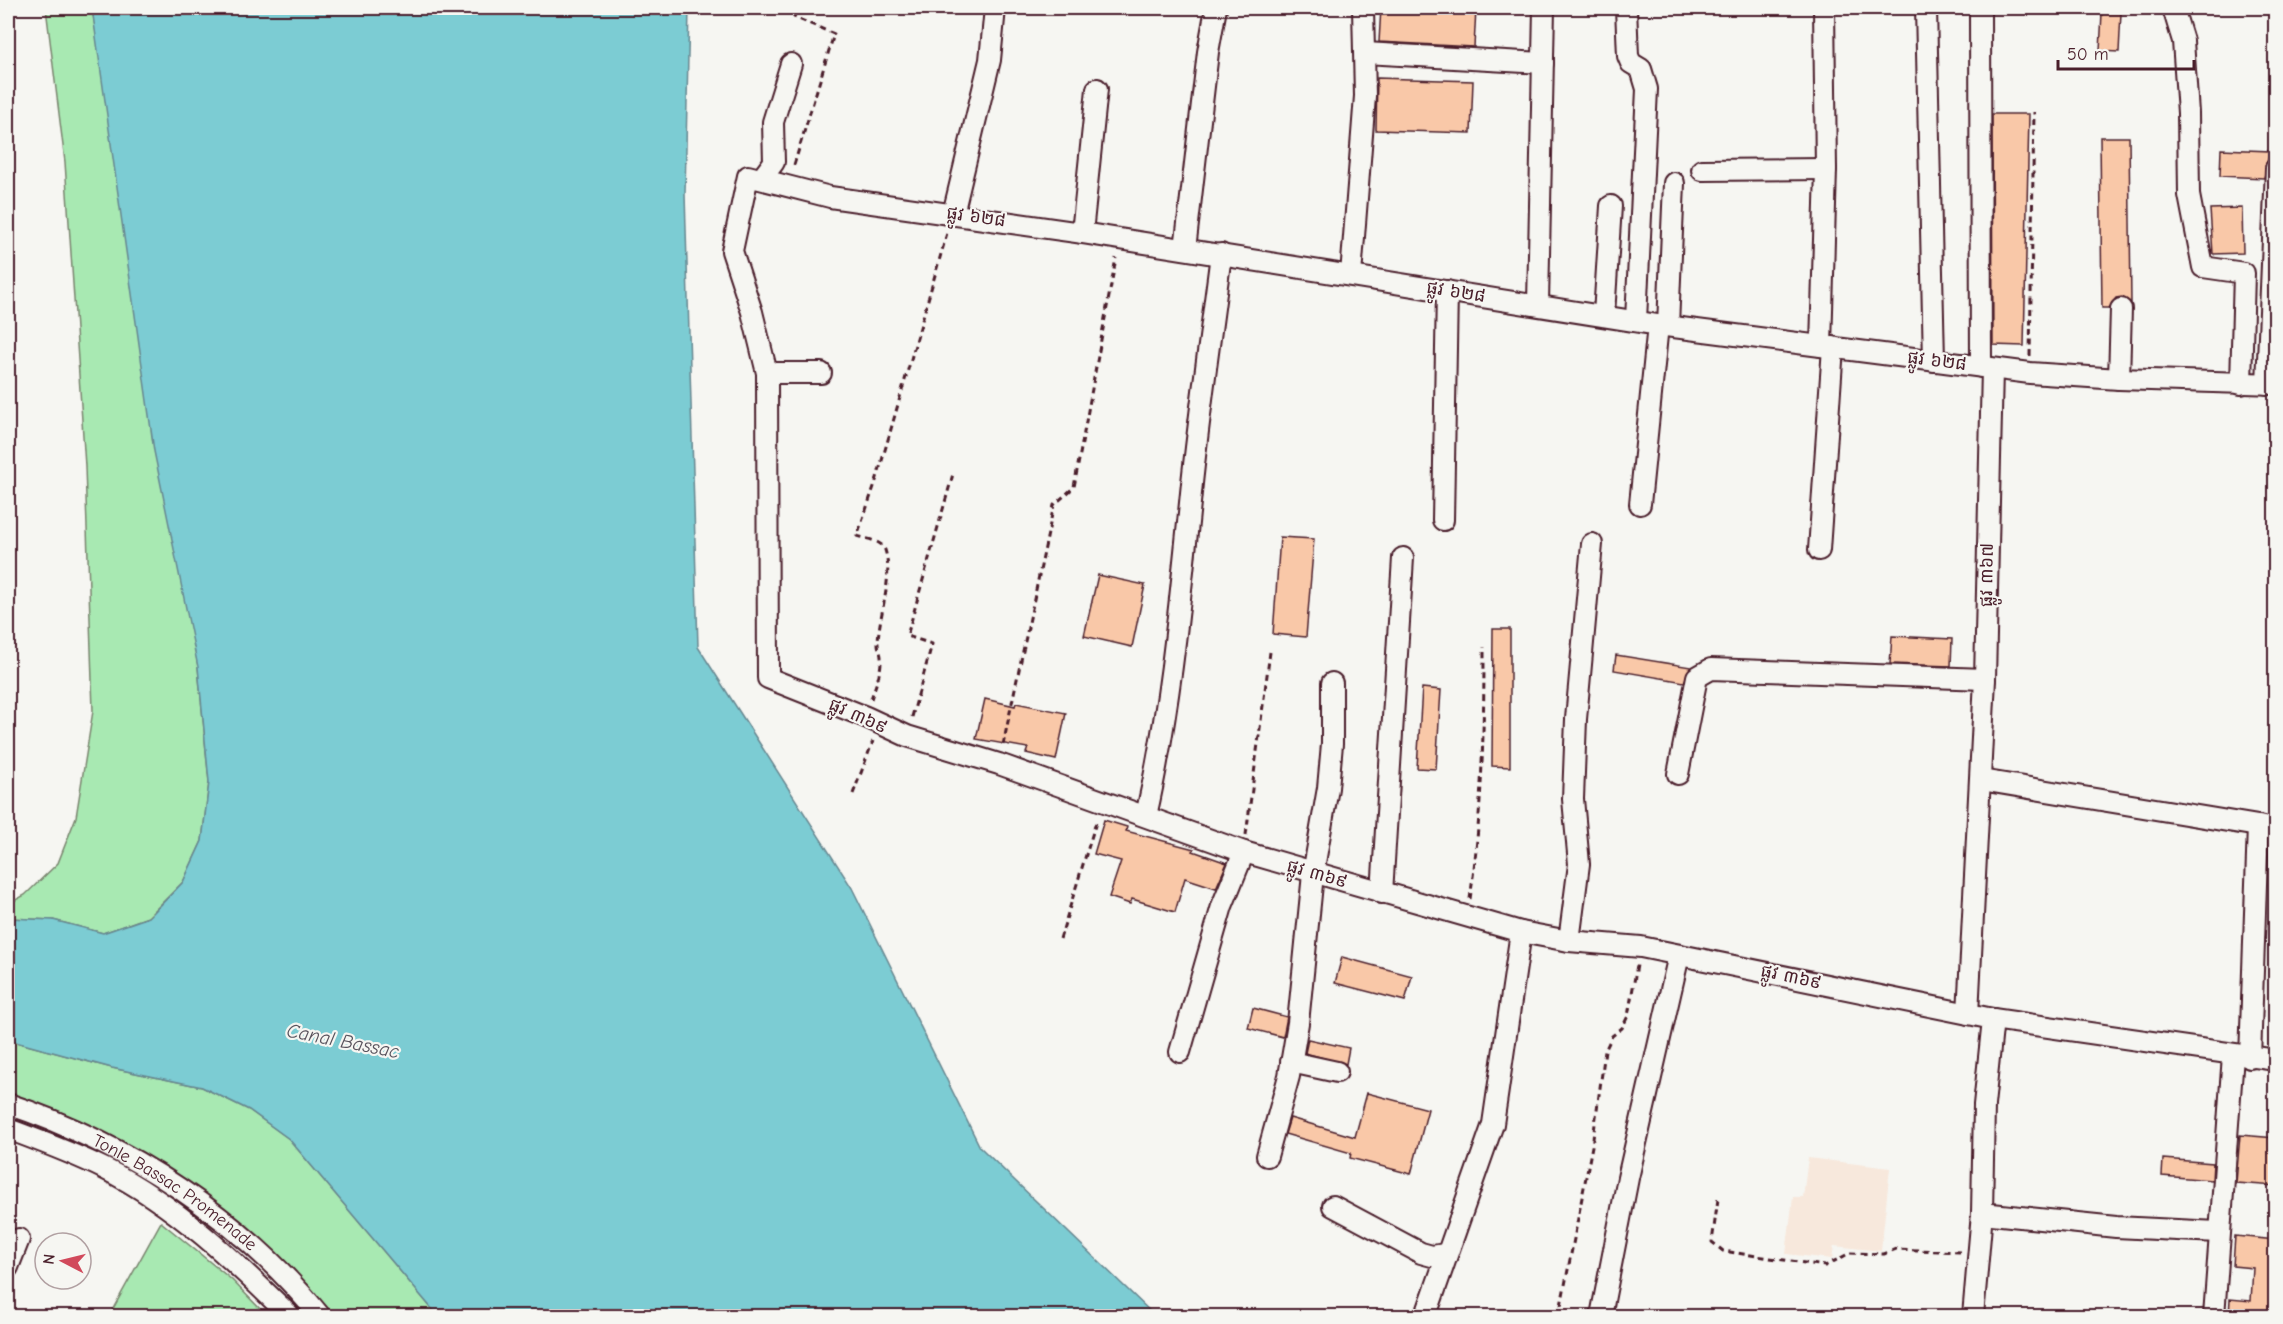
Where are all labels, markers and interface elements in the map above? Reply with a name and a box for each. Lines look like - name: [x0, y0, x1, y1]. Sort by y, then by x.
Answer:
- scale bar: [2058, 33, 2194, 71]
- text: 50 m: [2067, 44, 2109, 65]
- street label: ផ្លូវ ៦២៨: [944, 202, 1007, 237]
- street label: ផ្លូវ ៦២៨: [1424, 277, 1487, 312]
- street label: ផ្លូវ ៦២៨: [1905, 347, 1968, 380]
- street label: ផ្លូវ ៣៦៧: [1976, 543, 2003, 607]
- street label: ផ្លូវ ៣៦៩: [823, 694, 890, 743]
- street label: ផ្លូវ ៣៦៩: [1283, 855, 1350, 898]
- street label: ផ្លូវ ៣៦៩: [1758, 960, 1823, 999]
- water label: Canal Bassac: [285, 1019, 402, 1063]
- street label: Tonle Bassac Promenade: [89, 1130, 261, 1255]
- north arrow: [33, 1231, 93, 1291]
- text: N: [40, 1253, 59, 1266]

